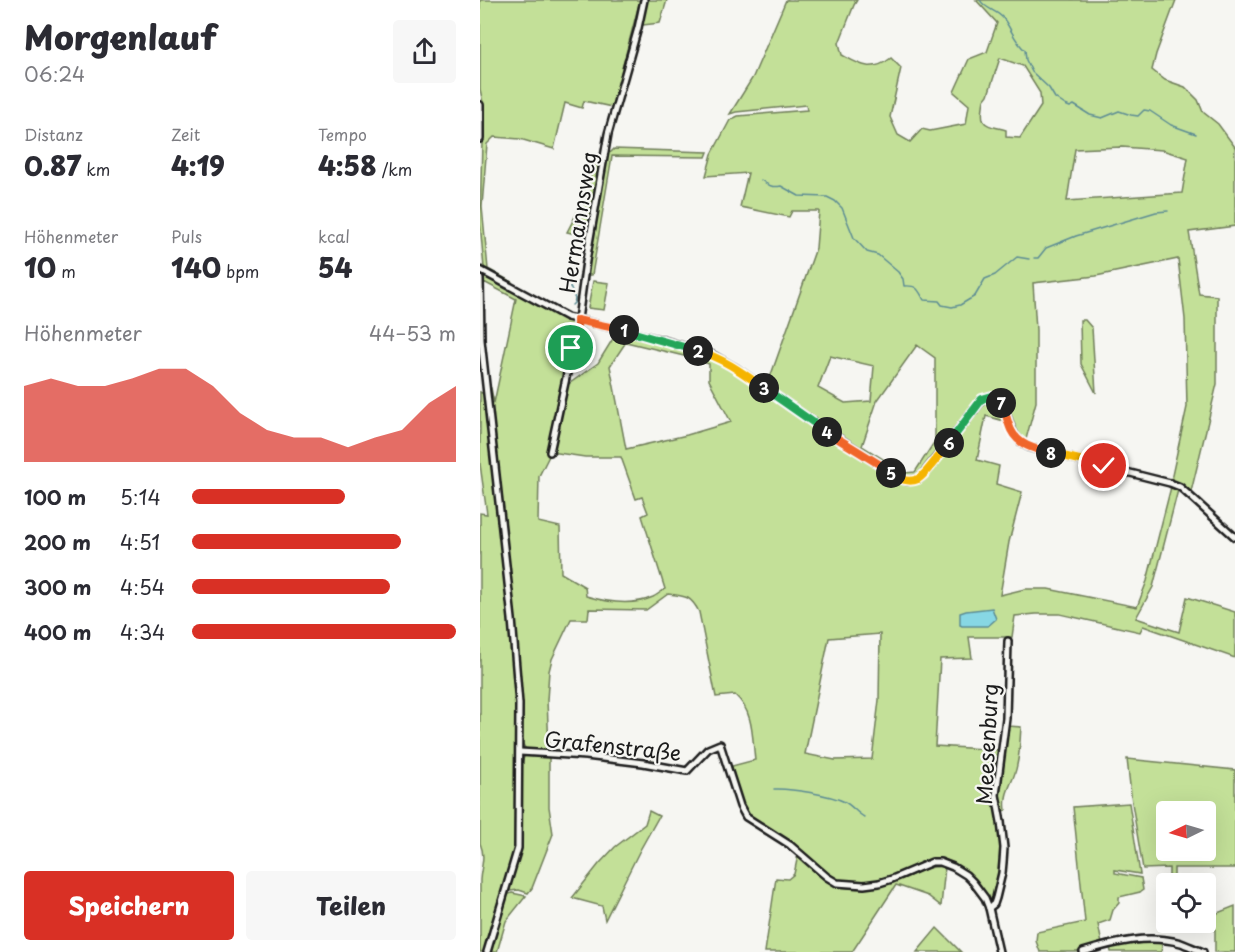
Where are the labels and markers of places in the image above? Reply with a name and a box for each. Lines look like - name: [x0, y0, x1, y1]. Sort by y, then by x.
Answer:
- pin: 1: [609, 315, 639, 345]
- pin: [545, 322, 596, 373]
- pin: 2: [683, 336, 713, 366]
- pin: 3: [749, 373, 779, 403]
- pin: 7: [986, 388, 1016, 418]
- pin: 4: [812, 417, 842, 447]
- pin: 6: [934, 428, 964, 458]
- pin: 8: [1036, 438, 1066, 468]
- pin: [1078, 440, 1129, 491]
- pin: 5: [876, 458, 906, 488]

